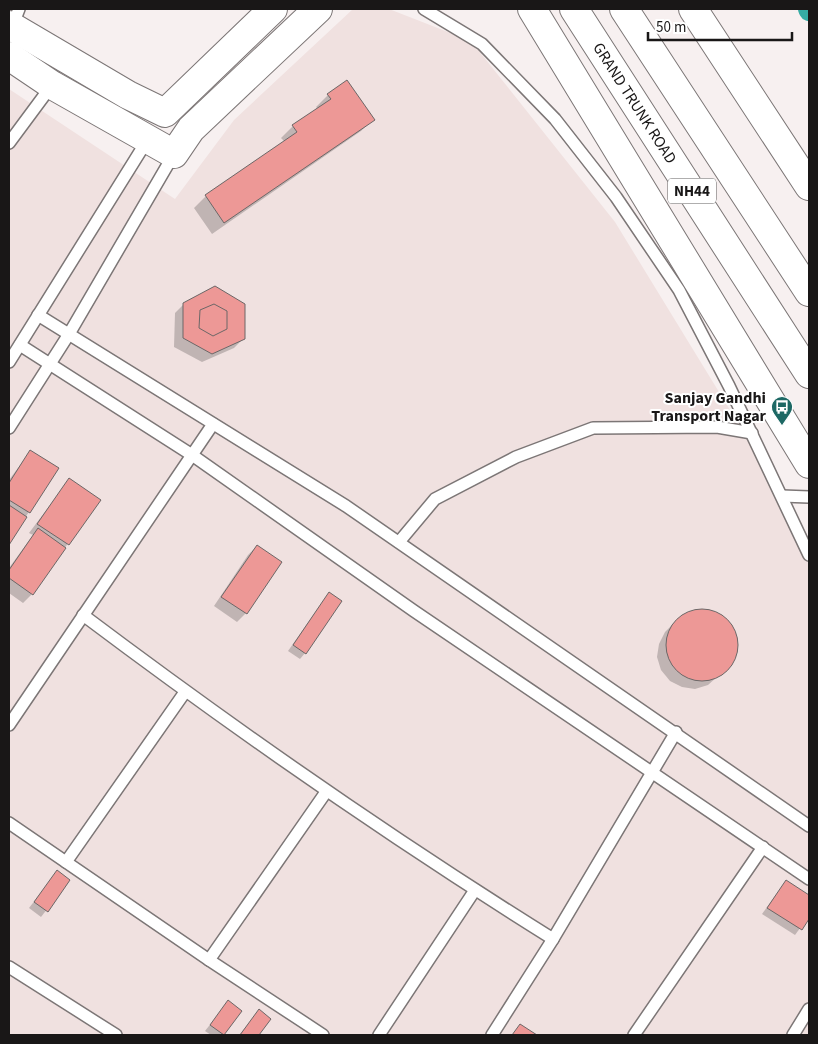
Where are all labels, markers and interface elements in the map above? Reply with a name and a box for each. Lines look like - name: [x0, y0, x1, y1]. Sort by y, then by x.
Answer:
- scale bar: [648, 10, 792, 42]
- text: 50 m: [656, 17, 686, 38]
- street label: GRAND TRUNK ROAD: [587, 38, 682, 168]
- road number: NH44: [668, 178, 716, 204]
- place label: Sanjay Gandhi Transport Nagar: [651, 387, 767, 427]
- bus stop icon: Sanjay Gandhi Transport Nagar: [770, 395, 794, 426]

